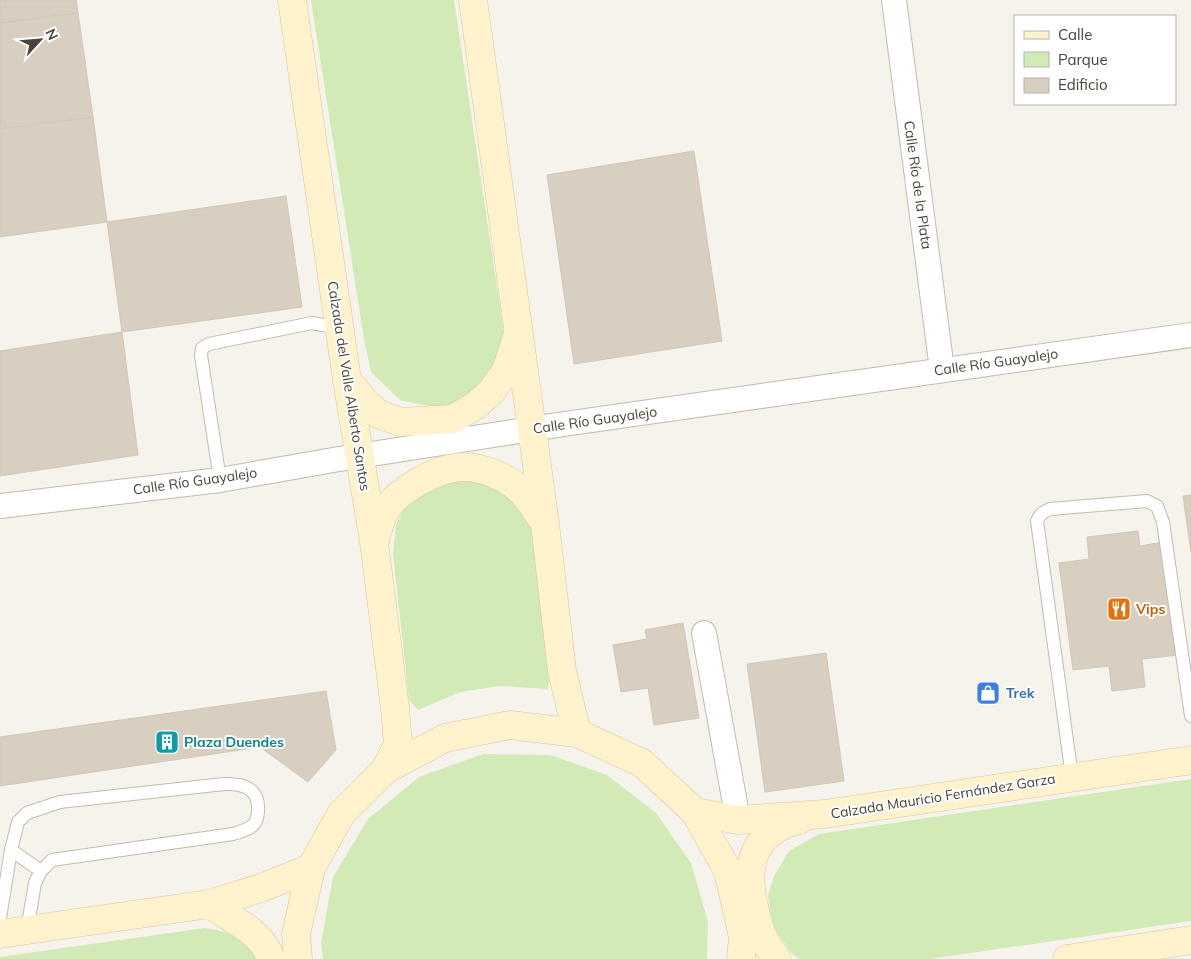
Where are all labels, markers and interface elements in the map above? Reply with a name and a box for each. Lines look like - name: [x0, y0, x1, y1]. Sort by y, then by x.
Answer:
- north arrow: [15, 15, 65, 65]
- legend: [1014, 15, 1176, 105]
- text: Calle: [1058, 25, 1092, 44]
- text: N: [41, 26, 62, 43]
- text: Parque: [1058, 50, 1108, 69]
- text: Edificio: [1058, 75, 1108, 94]
- street label: Calle Río de la Plata: [900, 120, 936, 250]
- street label: Calzada del Valle Alberto Santos: [324, 280, 374, 492]
- street label: Calle Río Guayalejo: [933, 344, 1059, 380]
- street label: Calle Río Guayalejo: [532, 402, 658, 438]
- street label: Calle Río Guayalejo: [132, 463, 258, 499]
- restaurant icon: Vips: [1106, 596, 1132, 622]
- place label: Vips: [1135, 600, 1165, 618]
- shop icon: Trek: [975, 680, 1001, 706]
- place label: Trek: [1006, 684, 1035, 702]
- building icon: Plaza Duendes: [154, 729, 180, 755]
- place label: Plaza Duendes: [184, 733, 284, 751]
- street label: Calzada Mauricio Fernández Garza: [829, 769, 1057, 823]

